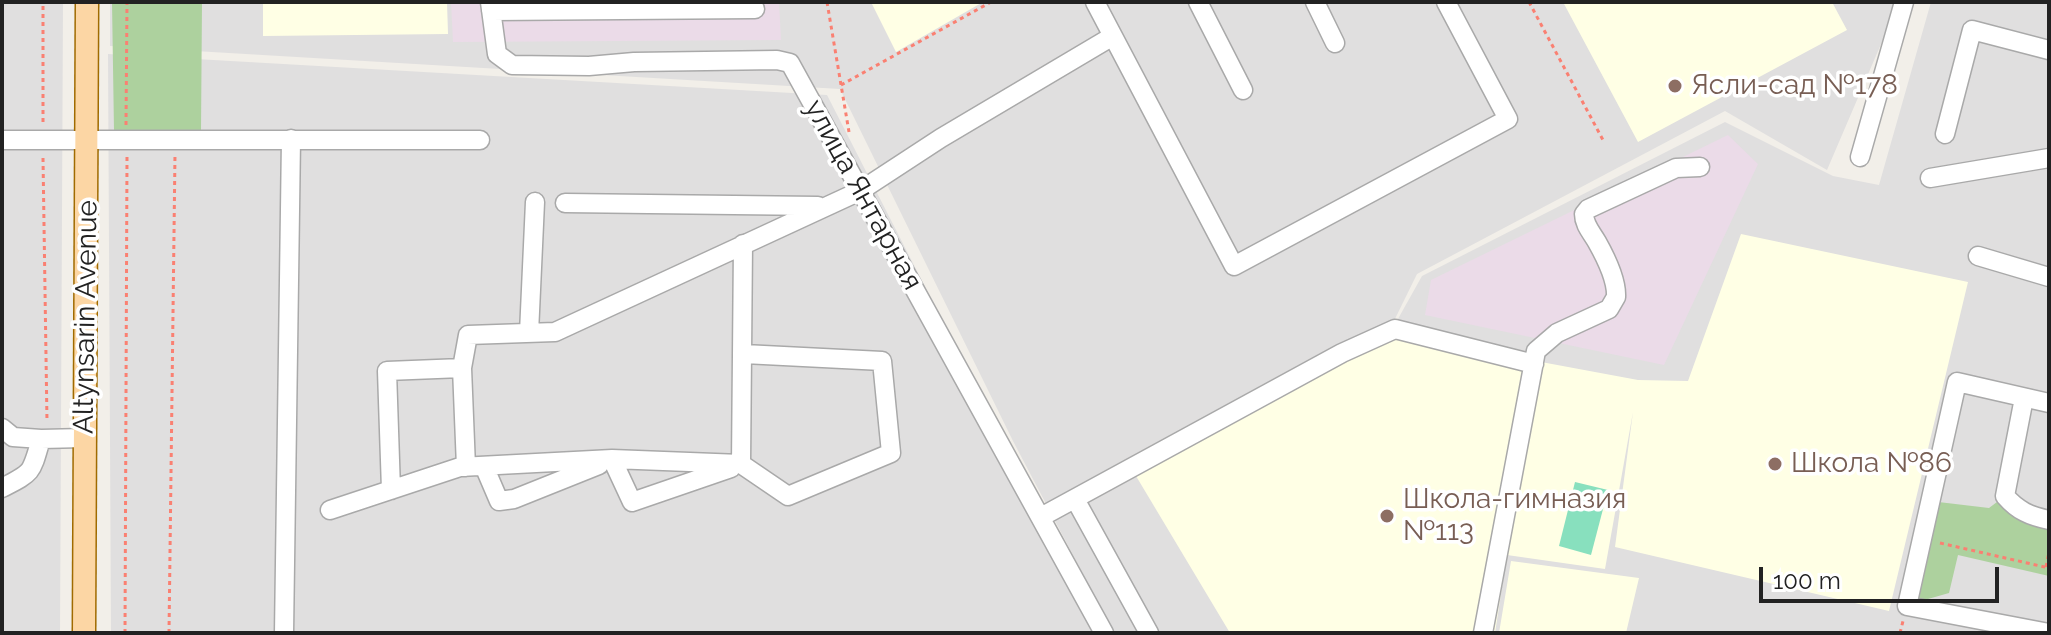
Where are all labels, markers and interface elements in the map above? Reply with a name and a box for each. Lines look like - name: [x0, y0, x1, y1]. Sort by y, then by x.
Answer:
- place label: Ясли-сад №178: [1691, 69, 1898, 103]
- marker: Ясли-сад №178: [1666, 77, 1684, 95]
- street label: улица Янтарная: [797, 94, 929, 296]
- street label: Altynsarin Avenue: [67, 200, 105, 434]
- place label: Школа №86: [1791, 447, 1952, 481]
- marker: Школа №86: [1766, 455, 1784, 473]
- place label: Школа-гимназия №113: [1403, 483, 1626, 549]
- marker: Школа-гимназия №113: [1378, 507, 1396, 525]
- scale bar: [1763, 551, 2003, 601]
- text: 100 m: [1773, 566, 1841, 595]

